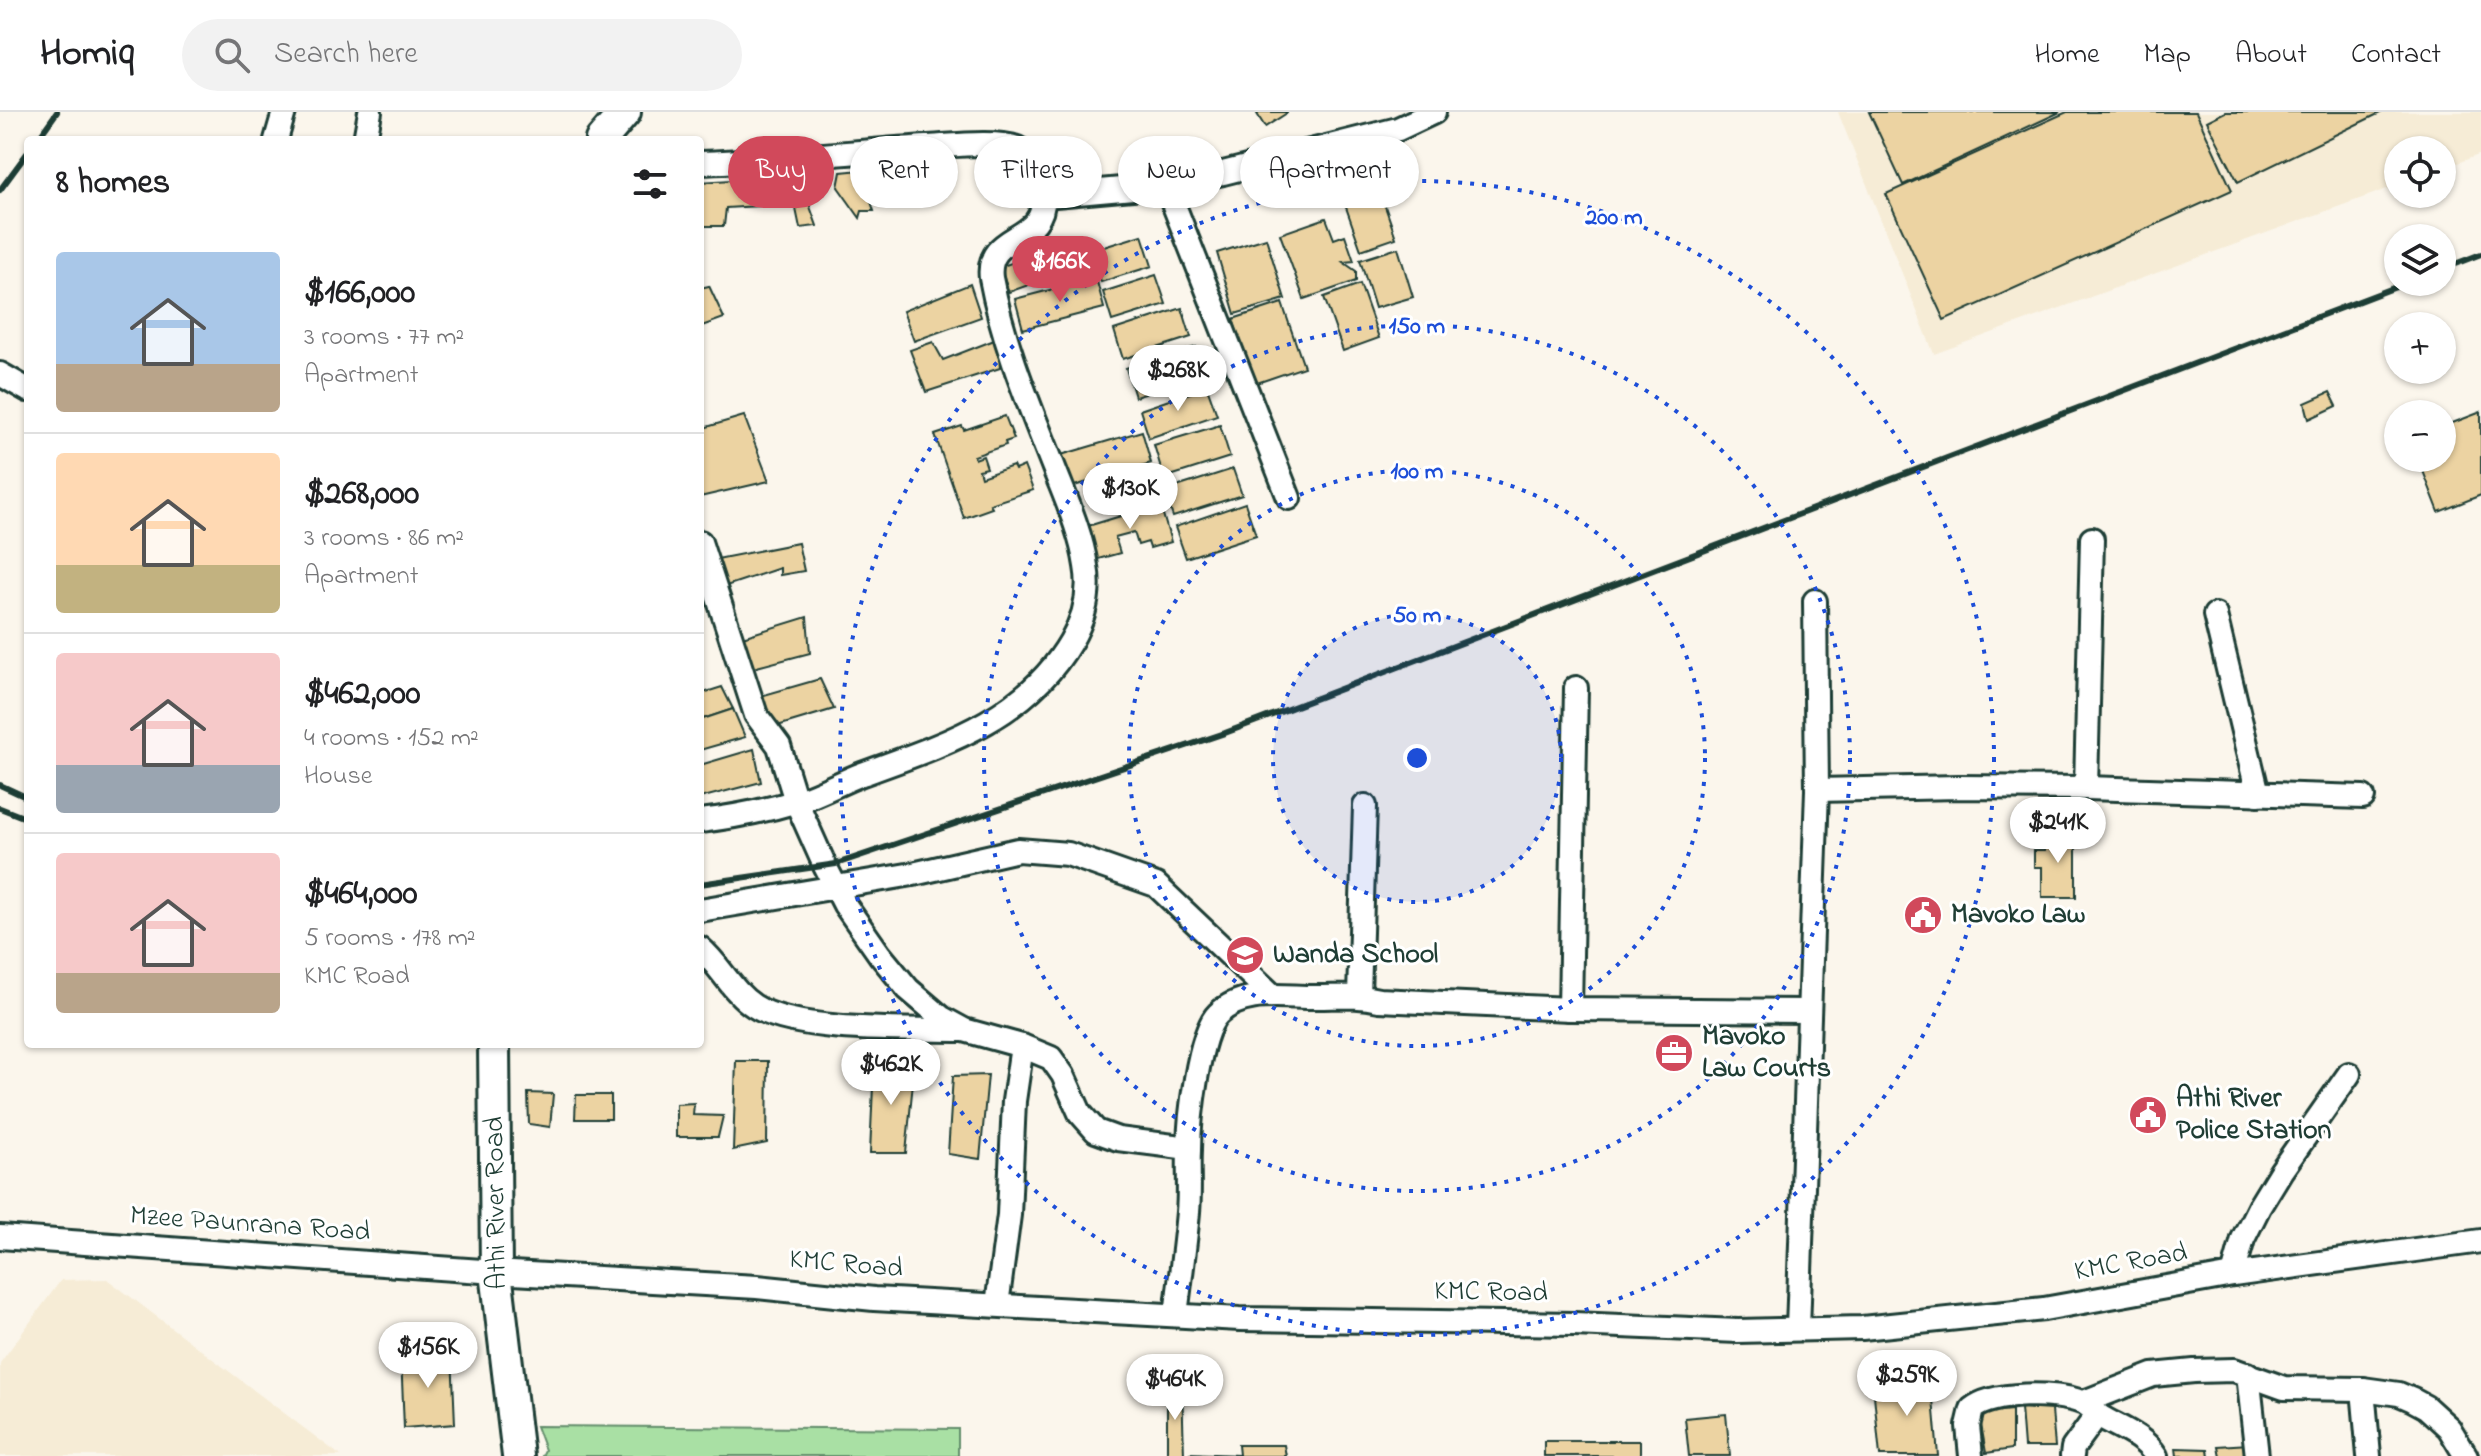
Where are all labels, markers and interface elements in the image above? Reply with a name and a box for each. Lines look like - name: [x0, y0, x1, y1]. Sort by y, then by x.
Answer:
- search box: [182, 19, 742, 91]
- text: Homiq: [40, 27, 134, 83]
- icon: search: [210, 33, 254, 77]
- text: Search here: [274, 33, 418, 77]
- text: Home: [2034, 35, 2100, 76]
- text: Map: [2144, 35, 2191, 76]
- text: About: [2235, 35, 2307, 76]
- text: Contact: [2351, 35, 2441, 76]
- chip: Buy: [728, 136, 834, 208]
- chip: Rent: [850, 136, 958, 208]
- chip: Filters: [974, 136, 1102, 208]
- chip: New: [1118, 136, 1224, 208]
- chip: Apartment: [1240, 136, 1419, 208]
- map controls: [2384, 136, 2456, 472]
- button: locate: [2384, 136, 2456, 208]
- text: 8 homes: [56, 159, 170, 209]
- icon: filters: [628, 162, 672, 206]
- text: 200 m: [1584, 201, 1643, 236]
- button: layers: [2384, 224, 2456, 296]
- pin: $166K: [1004, 236, 1116, 304]
- text: $166K: [1030, 243, 1090, 281]
- text: $166,000: [304, 269, 415, 319]
- icon: home: [120, 284, 216, 380]
- text: 150 m: [1389, 310, 1446, 345]
- button: +: [2384, 312, 2456, 384]
- text: 3 rooms · 77 m²: [304, 319, 464, 357]
- pin: $268K: [1122, 345, 1234, 413]
- text: $268K: [1147, 352, 1209, 390]
- text: Apartment: [304, 357, 418, 395]
- button: −: [2384, 400, 2456, 472]
- text: 100 m: [1391, 455, 1444, 490]
- pin: $130K: [1074, 463, 1186, 531]
- text: $268,000: [304, 470, 419, 520]
- text: $130K: [1101, 470, 1159, 508]
- icon: home: [120, 485, 216, 581]
- text: 3 rooms · 86 m²: [304, 520, 464, 558]
- text: Apartment: [304, 558, 418, 596]
- text: 50 m: [1393, 599, 1442, 634]
- text: $462,000: [304, 670, 420, 720]
- icon: home: [120, 685, 216, 781]
- text: 4 rooms · 152 m²: [304, 720, 479, 758]
- centre of rings: [1403, 744, 1431, 772]
- text: House: [304, 758, 372, 796]
- pin: $241K: [2002, 797, 2114, 865]
- text: $241K: [2028, 804, 2088, 842]
- text: $464,000: [304, 870, 417, 920]
- icon: home: [120, 885, 216, 981]
- public building icon: Mavoko Law: [1902, 894, 1944, 936]
- place label: Mavoko Law: [1951, 895, 2085, 936]
- text: 5 rooms · 178 m²: [304, 920, 476, 958]
- school or university icon: Wanda School: [1224, 934, 1266, 976]
- place label: Wanda School: [1273, 935, 1438, 976]
- text: KMC Road: [304, 958, 410, 996]
- place label: Mavoko Law Courts: [1702, 1017, 1831, 1090]
- office icon: Mavoko Law Courts: [1653, 1032, 1695, 1074]
- pin: $462K: [835, 1039, 947, 1107]
- text: $462K: [859, 1046, 923, 1084]
- place label: Athi River Police Station: [2176, 1079, 2331, 1152]
- public building icon: Athi River Police Station: [2127, 1094, 2169, 1136]
- street label: Athi River Road: [475, 1116, 519, 1290]
- street label: Mzee Paunrana Road: [128, 1196, 372, 1254]
- street label: KMC Road: [2071, 1233, 2191, 1293]
- street label: KMC Road: [788, 1240, 905, 1290]
- street label: KMC Road: [1434, 1272, 1549, 1314]
- pin: $156K: [372, 1322, 484, 1390]
- text: $156K: [397, 1329, 459, 1367]
- pin: $259K: [1851, 1350, 1963, 1418]
- pin: $464K: [1119, 1354, 1231, 1422]
- text: $259K: [1875, 1357, 1939, 1395]
- text: $464K: [1144, 1361, 1206, 1399]

